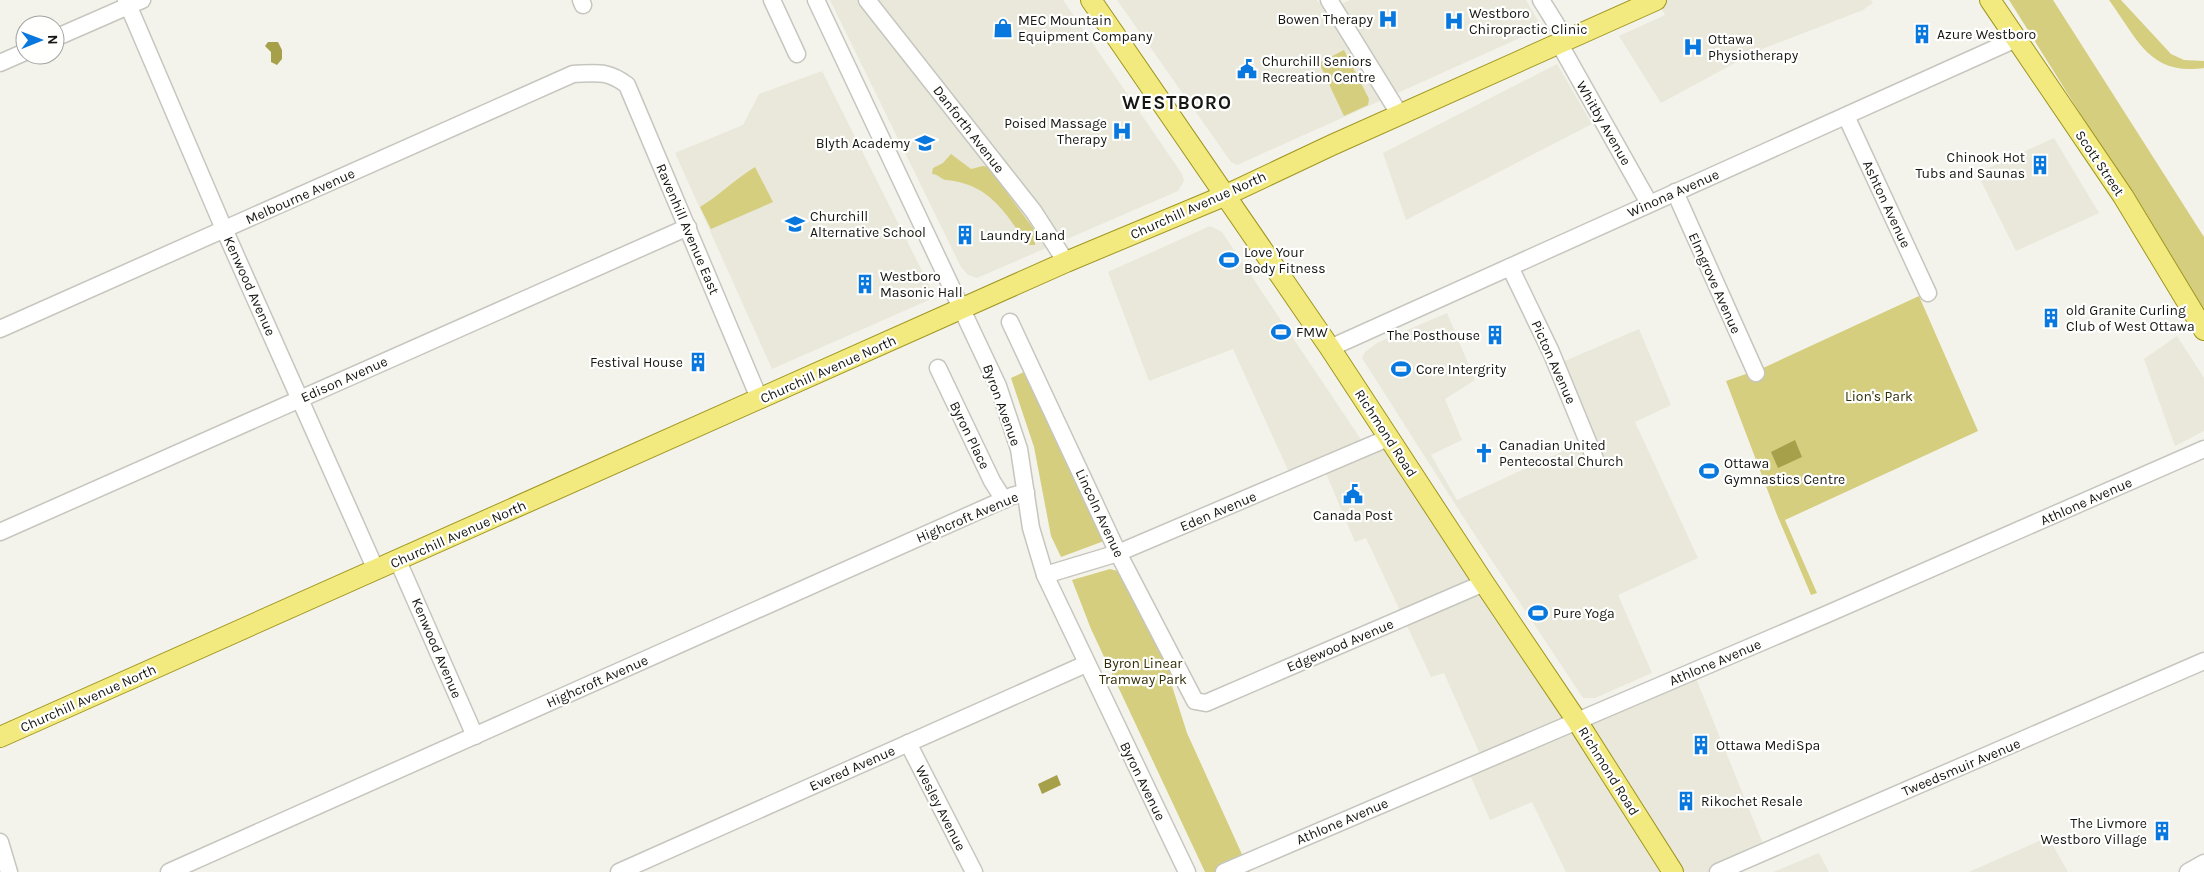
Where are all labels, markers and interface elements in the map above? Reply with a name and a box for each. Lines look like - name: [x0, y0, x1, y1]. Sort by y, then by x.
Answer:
- place label: Westboro Chiropractic Clinic: [1469, 5, 1588, 38]
- hospital icon: Bowen Therapy: [1377, 8, 1399, 30]
- hospital icon: Westboro Chiropractic Clinic: [1443, 10, 1465, 32]
- place label: Bowen Therapy: [1277, 11, 1373, 28]
- place label: MEC Mountain Equipment Company: [1018, 12, 1153, 45]
- north arrow: [15, 15, 65, 65]
- shop icon: MEC Mountain Equipment Company: [992, 17, 1014, 39]
- building icon: Azure Westboro: [1911, 23, 1933, 45]
- place label: Azure Westboro: [1937, 26, 2036, 43]
- place label: Ottawa Physiotherapy: [1708, 31, 1799, 64]
- text: N: [44, 35, 61, 45]
- hospital icon: Ottawa Physiotherapy: [1682, 36, 1704, 58]
- place label: Churchill Seniors Recreation Centre: [1262, 53, 1376, 86]
- public building icon: Churchill Seniors Recreation Centre: [1236, 58, 1258, 80]
- street label: Whitby Avenue: [1573, 78, 1635, 168]
- street label: Danforth Avenue: [929, 82, 1008, 176]
- district label: WESTBORO: [1122, 92, 1232, 114]
- place label: Poised Massage Therapy: [1004, 115, 1107, 148]
- hospital icon: Poised Massage Therapy: [1111, 120, 1133, 142]
- street label: Scott Street: [2071, 127, 2128, 199]
- school or university icon: Blyth Academy: [914, 132, 936, 154]
- place label: Blyth Academy: [816, 135, 910, 152]
- place label: Chinook Hot Tubs and Saunas: [1916, 149, 2025, 182]
- building icon: Chinook Hot Tubs and Saunas: [2029, 154, 2051, 176]
- street label: Ashton Avenue: [1859, 158, 1914, 251]
- street label: Ravenhill Avenue East: [652, 161, 723, 297]
- street label: Melbourne Avenue: [243, 165, 357, 228]
- street label: Winona Avenue: [1625, 166, 1722, 221]
- street label: Churchill Avenue North: [1128, 168, 1269, 243]
- place label: Churchill Alternative School: [810, 208, 926, 241]
- school or university icon: Churchill Alternative School: [784, 213, 806, 235]
- building icon: Laundry Land: [954, 224, 976, 246]
- place label: Laundry Land: [980, 227, 1065, 244]
- street label: Elmgrove Avenue: [1685, 230, 1745, 337]
- street label: Kenwood Avenue: [220, 234, 279, 339]
- place label: Love Your Body Fitness: [1244, 244, 1326, 277]
- sports icon: Love Your Body Fitness: [1218, 249, 1240, 271]
- place label: Westboro Masonic Hall: [880, 268, 963, 301]
- building icon: Westboro Masonic Hall: [854, 273, 876, 295]
- place label: old Granite Curling Club of West Ottawa: [2066, 302, 2195, 335]
- building icon: old Granite Curling Club of West Ottawa: [2040, 307, 2062, 329]
- street label: Picton Avenue: [1527, 318, 1580, 407]
- sports icon: FMW: [1270, 321, 1292, 343]
- place label: FMW: [1296, 324, 1328, 341]
- building icon: The Posthouse: [1484, 324, 1506, 346]
- place label: The Posthouse: [1387, 327, 1480, 344]
- street label: Churchill Avenue North: [758, 332, 899, 407]
- building icon: Festival House: [687, 351, 709, 373]
- street label: Edison Avenue: [298, 353, 390, 406]
- place label: Festival House: [590, 354, 683, 371]
- sports icon: Core Intergrity: [1390, 358, 1412, 380]
- place label: Core Intergrity: [1416, 361, 1507, 378]
- street label: Byron Avenue: [979, 362, 1024, 448]
- street label: Richmond Road: [1351, 386, 1420, 480]
- park label: Lion's Park: [1845, 388, 1913, 405]
- street label: Byron Place: [946, 398, 993, 472]
- place label: Canadian United Pentecostal Church: [1499, 437, 1624, 470]
- church icon: Canadian United Pentecostal Church: [1473, 442, 1495, 464]
- place label: Ottawa Gymnastics Centre: [1724, 455, 1845, 488]
- sports icon: Ottawa Gymnastics Centre: [1698, 460, 1720, 482]
- street label: Lincoln Avenue: [1072, 466, 1127, 560]
- street label: Athlone Avenue: [2038, 474, 2135, 529]
- public building icon: Canada Post: [1342, 483, 1364, 505]
- street label: Highcroft Avenue: [914, 488, 1021, 547]
- street label: Eden Avenue: [1178, 488, 1259, 535]
- street label: Churchill Avenue North: [388, 497, 529, 572]
- place label: Canada Post: [1313, 507, 1393, 524]
- street label: Kenwood Avenue: [408, 595, 465, 701]
- sports icon: Pure Yoga: [1527, 602, 1549, 624]
- place label: Pure Yoga: [1553, 605, 1615, 622]
- street label: Edgewood Avenue: [1284, 615, 1396, 676]
- street label: Athlone Avenue: [1667, 635, 1764, 690]
- street label: Highcroft Avenue: [544, 651, 651, 711]
- park label: Byron Linear Tramway Park: [1099, 655, 1187, 688]
- street label: Churchill Avenue North: [18, 661, 159, 736]
- street label: Richmond Road: [1574, 724, 1643, 819]
- building icon: Ottawa MediSpa: [1690, 734, 1712, 756]
- street label: Tweedsmuir Avenue: [1899, 735, 2023, 800]
- place label: Ottawa MediSpa: [1716, 737, 1820, 754]
- street label: Byron Avenue: [1116, 739, 1169, 823]
- street label: Evered Avenue: [807, 742, 898, 795]
- street label: Wesley Avenue: [912, 763, 969, 854]
- building icon: Rikochet Resale: [1675, 790, 1697, 812]
- place label: Rikochet Resale: [1701, 793, 1803, 810]
- street label: Athlone Avenue: [1294, 794, 1391, 849]
- place label: The Livmore Westboro Village: [2040, 815, 2147, 848]
- building icon: The Livmore Westboro Village: [2151, 820, 2173, 842]

